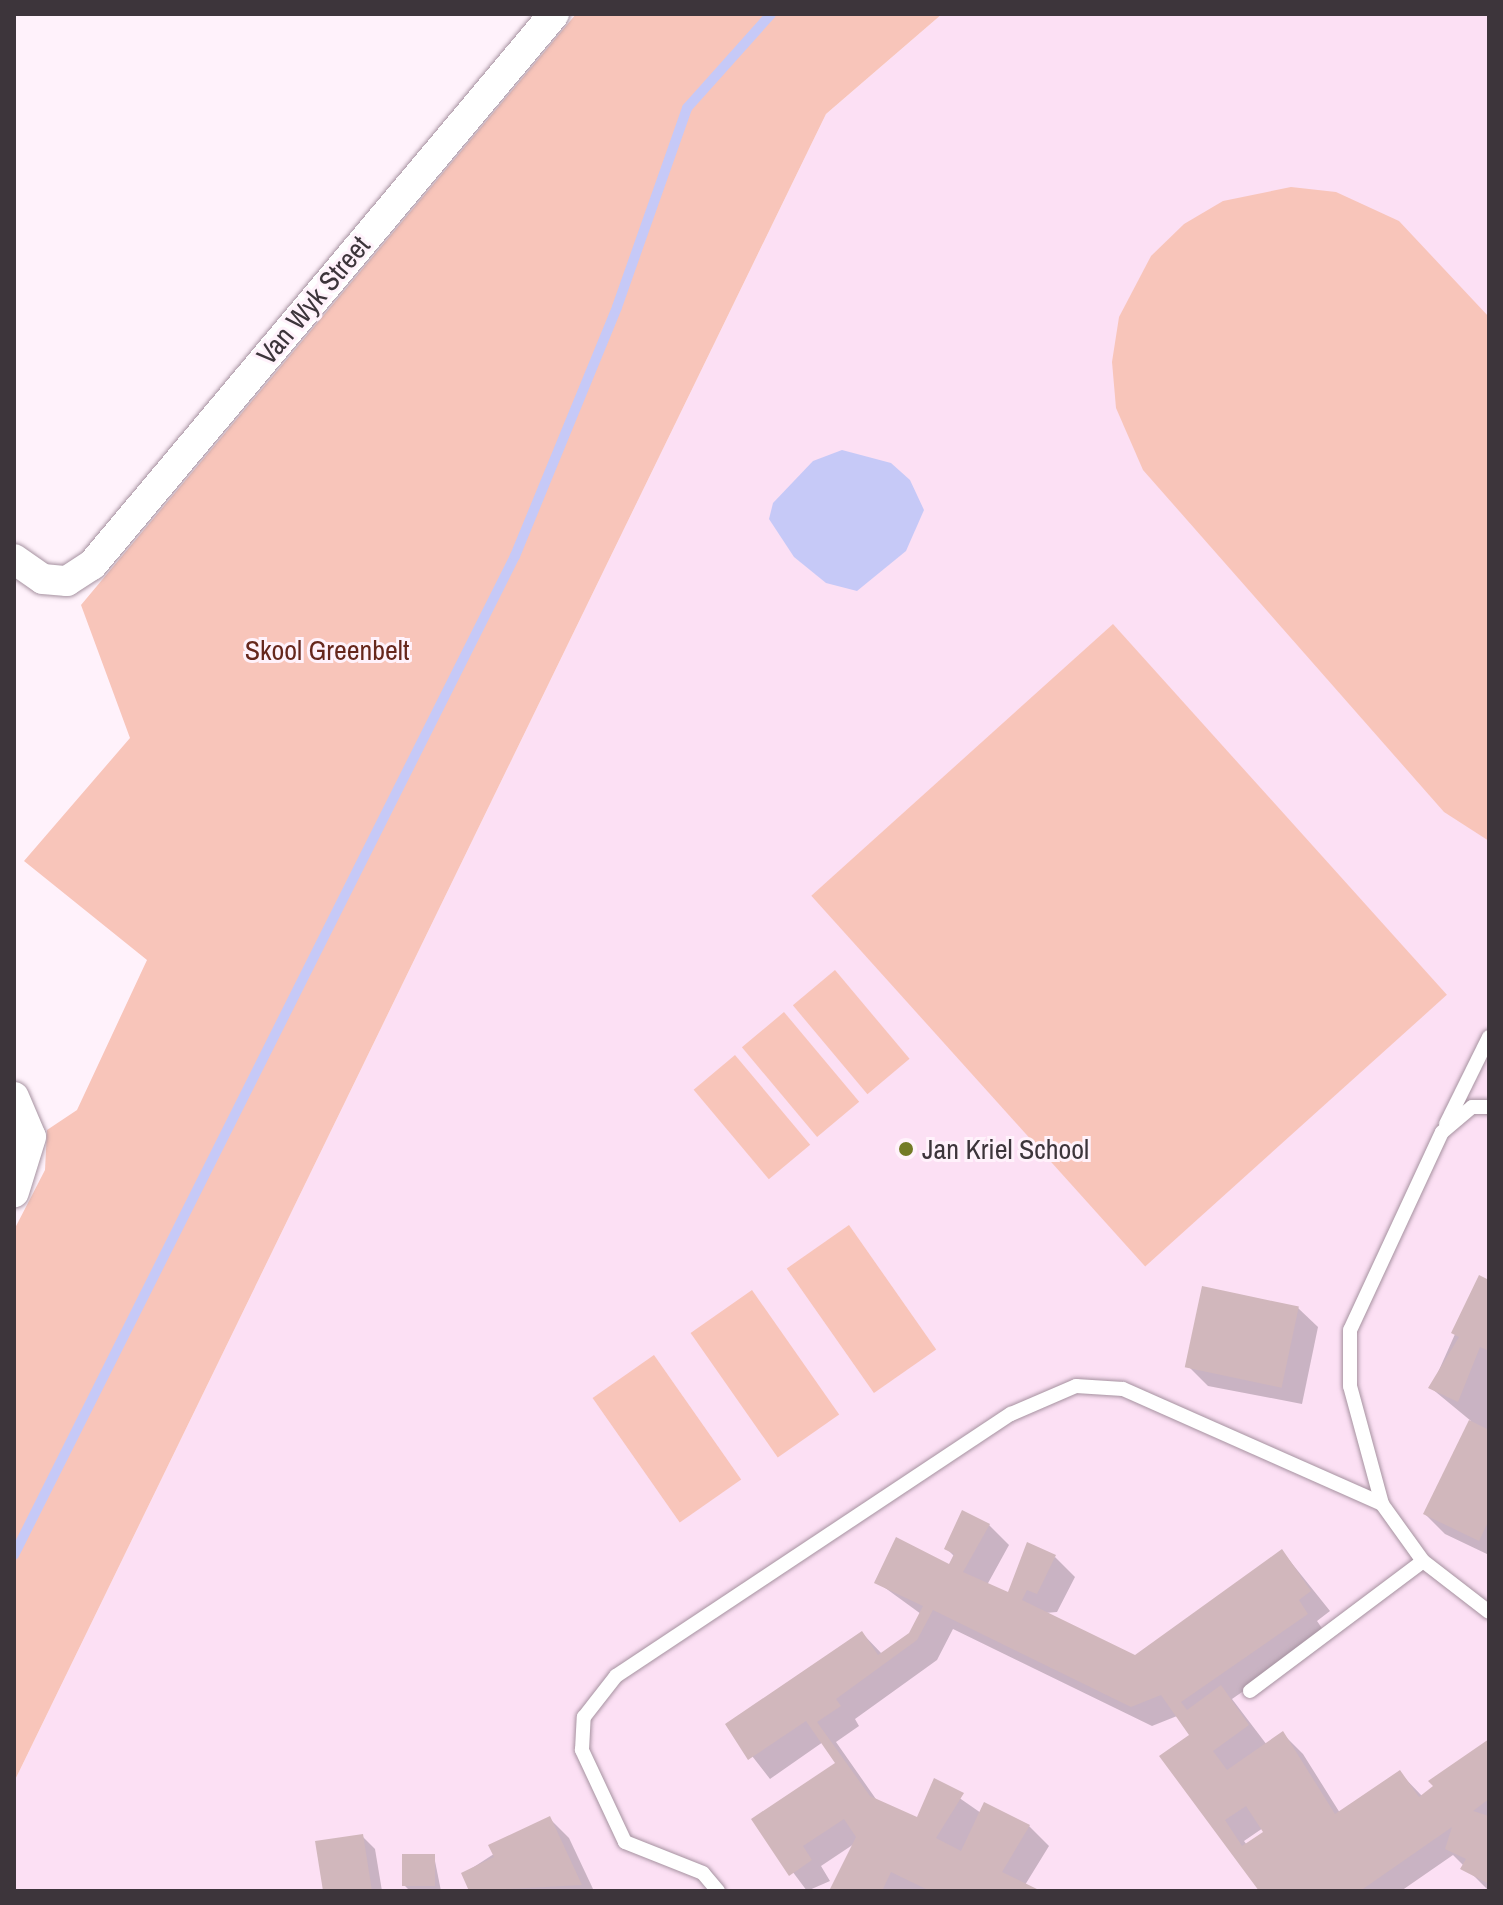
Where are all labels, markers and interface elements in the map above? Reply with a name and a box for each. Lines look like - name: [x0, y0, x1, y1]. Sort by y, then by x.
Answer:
- street label: Van Wyk Street: [249, 229, 377, 371]
- park label: Skool Greenbelt: [245, 633, 409, 667]
- place label: Jan Kriel School: [922, 1132, 1089, 1166]
- marker: Jan Kriel School: [897, 1140, 915, 1158]

